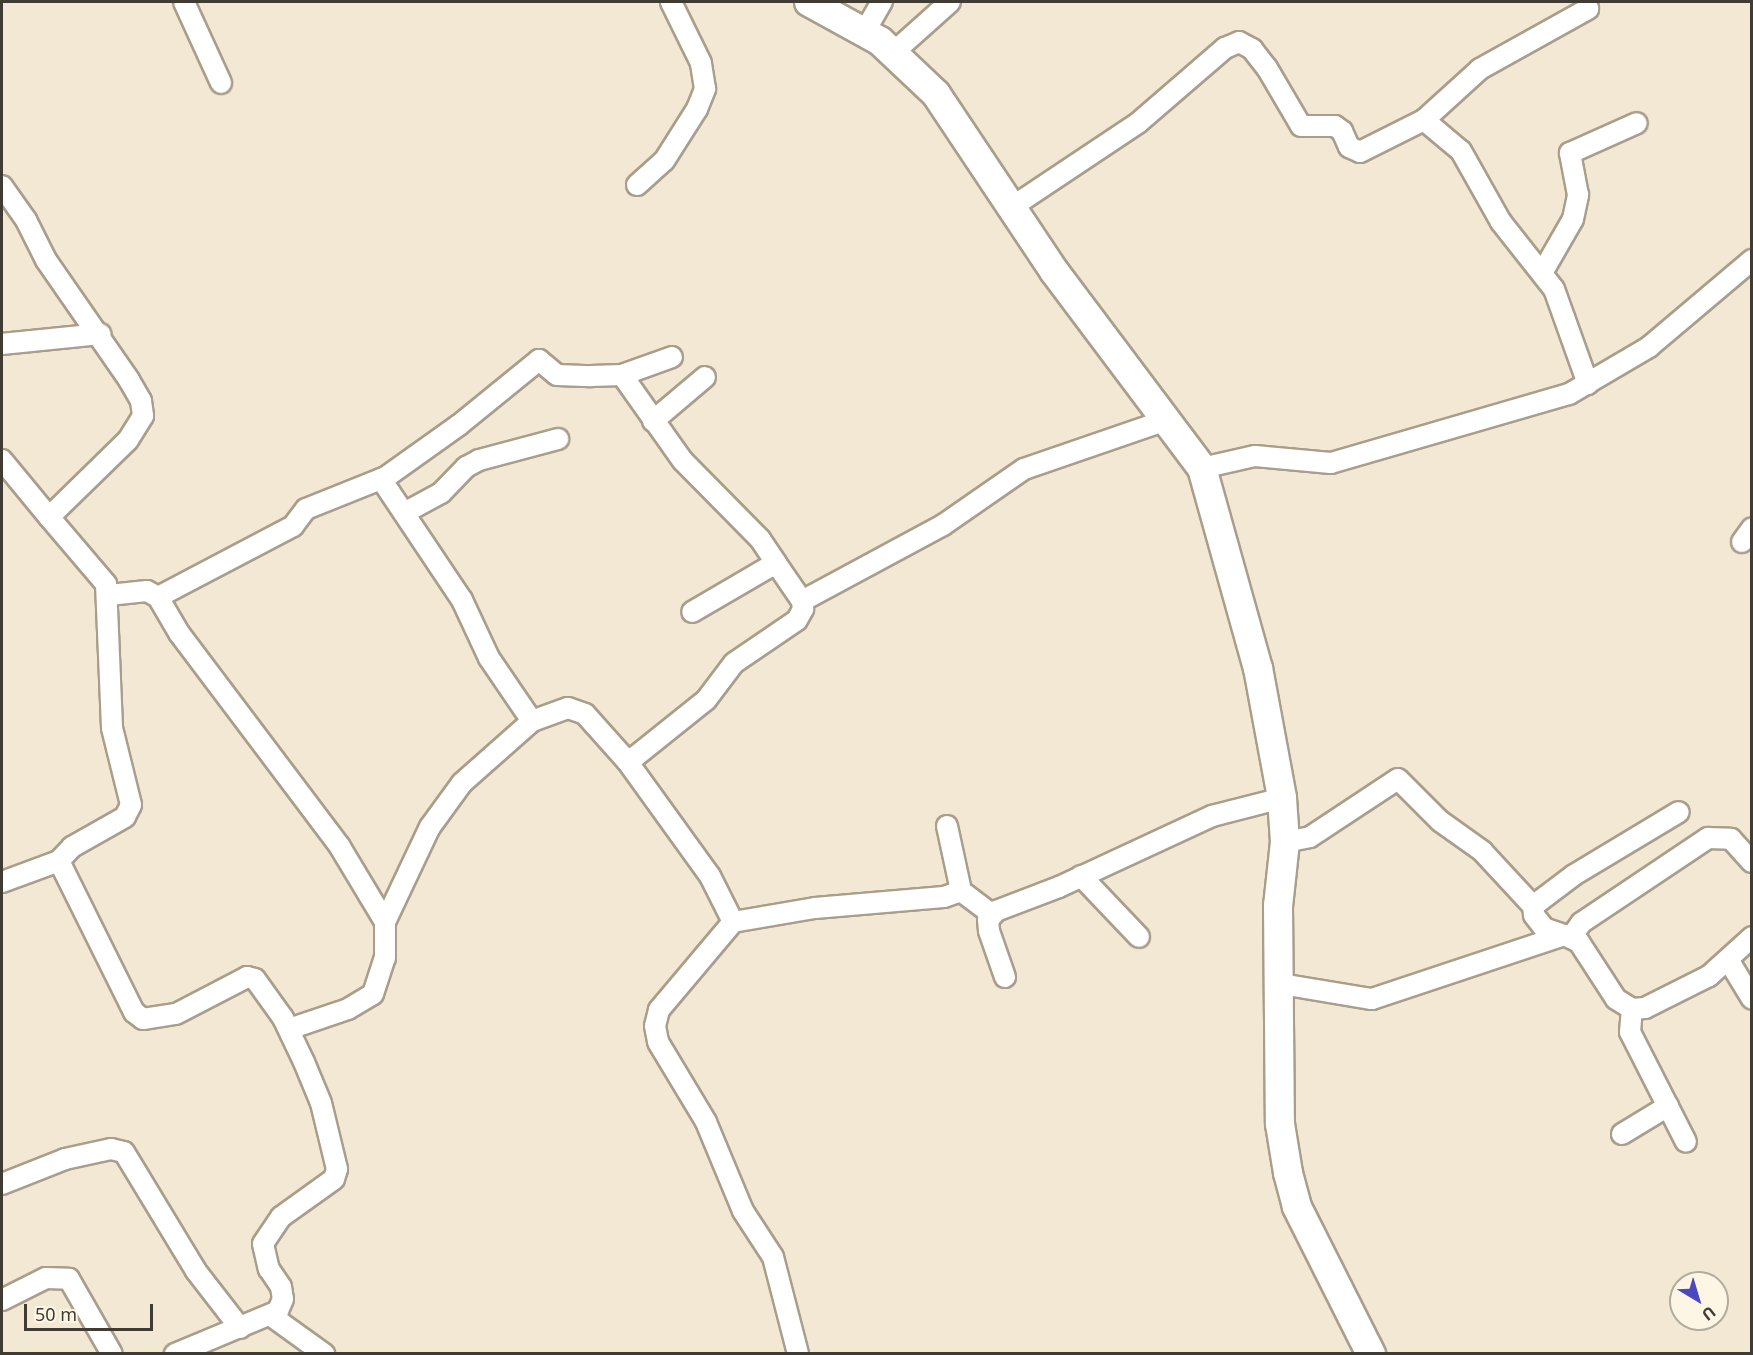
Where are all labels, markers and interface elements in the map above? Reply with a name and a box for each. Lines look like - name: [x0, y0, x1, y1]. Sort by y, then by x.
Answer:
- north arrow: [1669, 1271, 1729, 1331]
- scale bar: [27, 1292, 156, 1330]
- text: U: [1697, 1301, 1720, 1326]
- text: 50 m: [35, 1302, 77, 1326]

